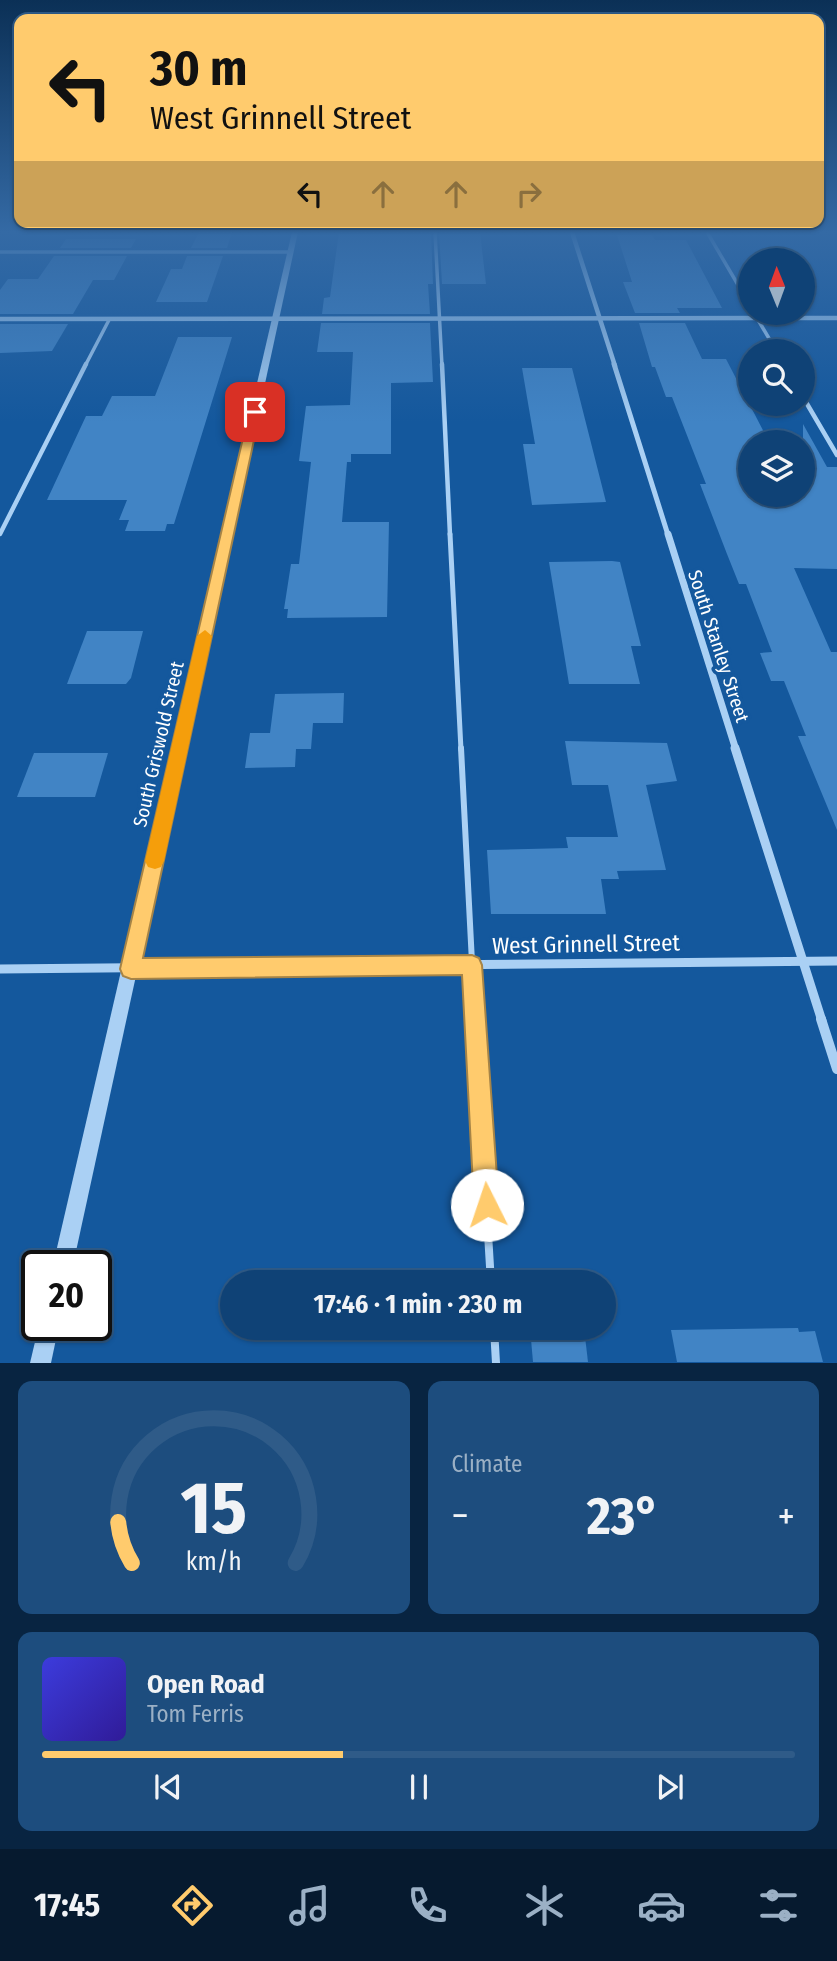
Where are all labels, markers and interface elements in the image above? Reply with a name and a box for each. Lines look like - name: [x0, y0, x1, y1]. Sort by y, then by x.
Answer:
- text: 30 m: [150, 39, 248, 98]
- icon: left: [35, 42, 126, 133]
- text: West Grinnell Street: [150, 99, 411, 137]
- icon: left: [291, 175, 329, 213]
- icon: ahead: [364, 175, 402, 213]
- icon: ahead: [437, 175, 475, 213]
- icon: right: [510, 175, 548, 213]
- north arrow: [738, 248, 816, 326]
- map controls: [738, 248, 815, 507]
- button: search: [738, 339, 815, 416]
- pin: [225, 382, 285, 442]
- icon: arrive: [236, 393, 274, 431]
- button: layers: [738, 430, 815, 507]
- street label: South Stanley Street: [683, 567, 754, 726]
- street label: South Griswold Street: [128, 658, 189, 829]
- street label: West Grinnell Street: [492, 928, 681, 960]
- position arrow: [450, 1168, 524, 1242]
- speed limit sign: 20: [21, 1250, 112, 1341]
- text: 17:46 · 1 min · 230 m: [314, 1289, 522, 1320]
- text: Climate: [452, 1450, 522, 1478]
- text: 15: [180, 1466, 247, 1553]
- text: 23°: [587, 1485, 660, 1548]
- text: −: [452, 1493, 469, 1539]
- text: +: [778, 1493, 795, 1539]
- text: km/h: [186, 1547, 242, 1577]
- text: Open Road: [147, 1669, 265, 1700]
- text: Tom Ferris: [147, 1700, 244, 1728]
- icon: previous: [149, 1768, 187, 1806]
- icon: pause: [400, 1768, 438, 1806]
- icon: next: [651, 1768, 689, 1806]
- icon: directions: [168, 1881, 217, 1930]
- icon: music: [285, 1881, 334, 1930]
- icon: phone: [403, 1881, 452, 1930]
- icon: climate: [520, 1881, 569, 1930]
- icon: car: [637, 1881, 686, 1930]
- icon: filters: [754, 1881, 803, 1930]
- text: 17:45: [34, 1886, 100, 1924]

